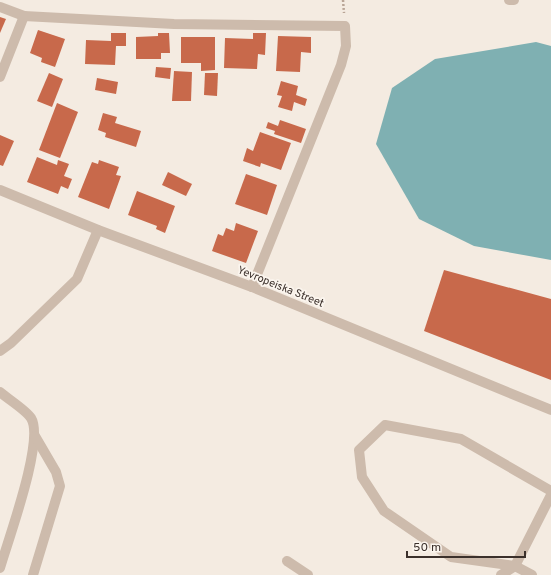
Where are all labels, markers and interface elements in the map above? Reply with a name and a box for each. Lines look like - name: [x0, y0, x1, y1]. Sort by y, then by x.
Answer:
- street label: Yevropeiska Street: [235, 263, 326, 311]
- scale bar: [407, 533, 525, 559]
- text: 50 m: [413, 540, 441, 556]

